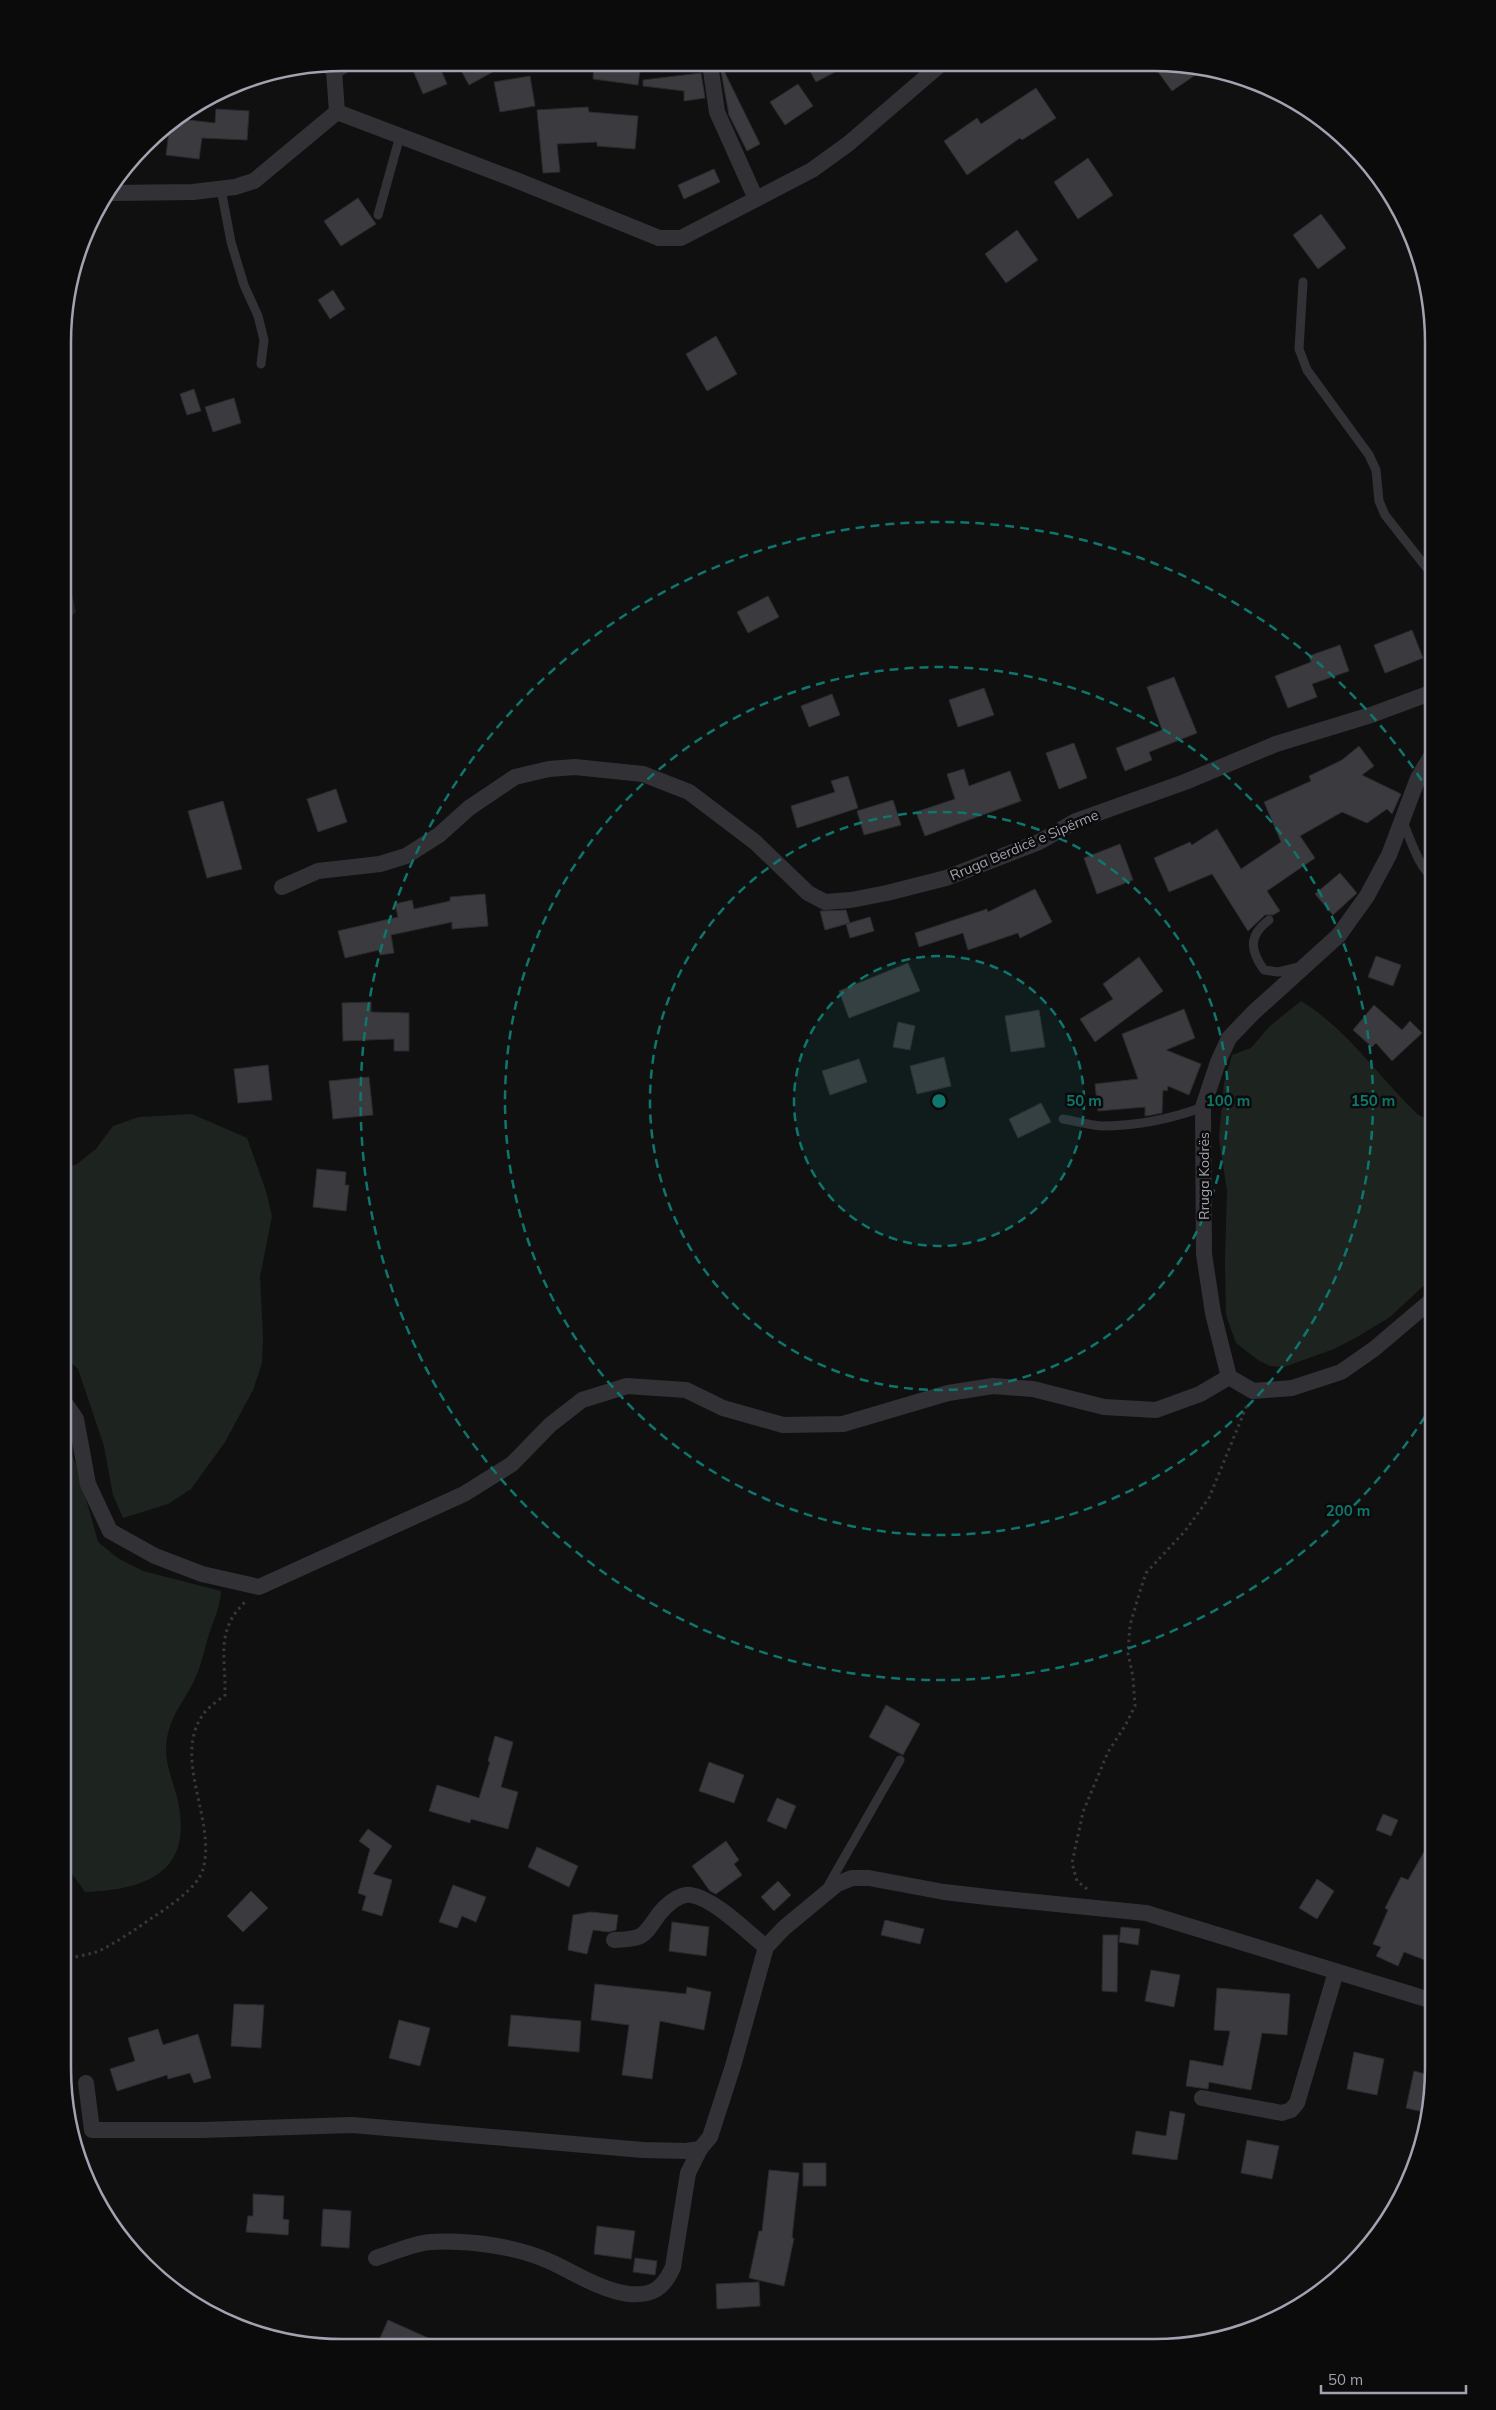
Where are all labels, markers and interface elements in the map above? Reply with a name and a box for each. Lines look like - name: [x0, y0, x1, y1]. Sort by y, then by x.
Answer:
- street label: Rruga Berdicë e Sipërme: [947, 806, 1101, 884]
- text: 50 m: [1066, 1091, 1102, 1110]
- text: 100 m: [1206, 1091, 1250, 1110]
- text: 150 m: [1351, 1091, 1395, 1110]
- centre of rings: [930, 1092, 948, 1110]
- street label: Rruga Kodrës: [1195, 1132, 1213, 1220]
- text: 200 m: [1326, 1501, 1370, 1520]
- scale bar: [1321, 2362, 1466, 2394]
- text: 50 m: [1328, 2370, 1363, 2389]

